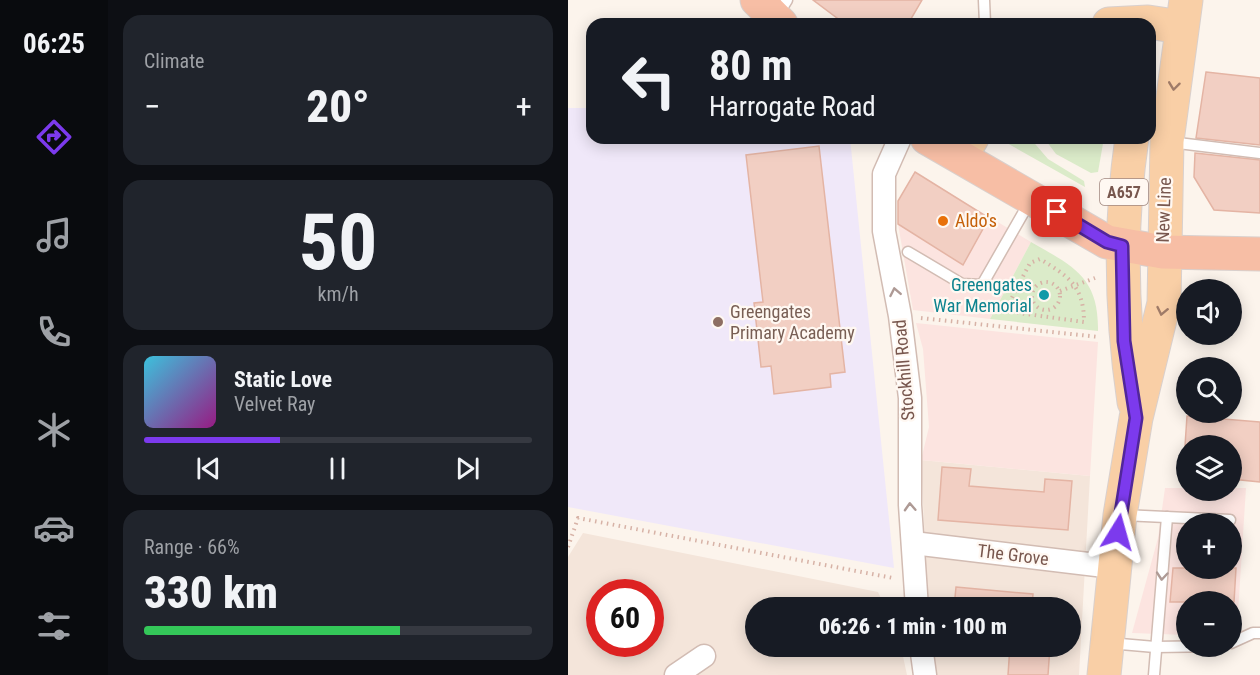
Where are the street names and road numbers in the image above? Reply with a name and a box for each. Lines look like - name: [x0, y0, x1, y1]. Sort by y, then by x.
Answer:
- street label: New Line: [1152, 177, 1175, 243]
- road number: A657: [1100, 179, 1148, 205]
- street label: Stockhill Road: [889, 319, 918, 421]
- street label: The Grove: [976, 540, 1050, 569]

